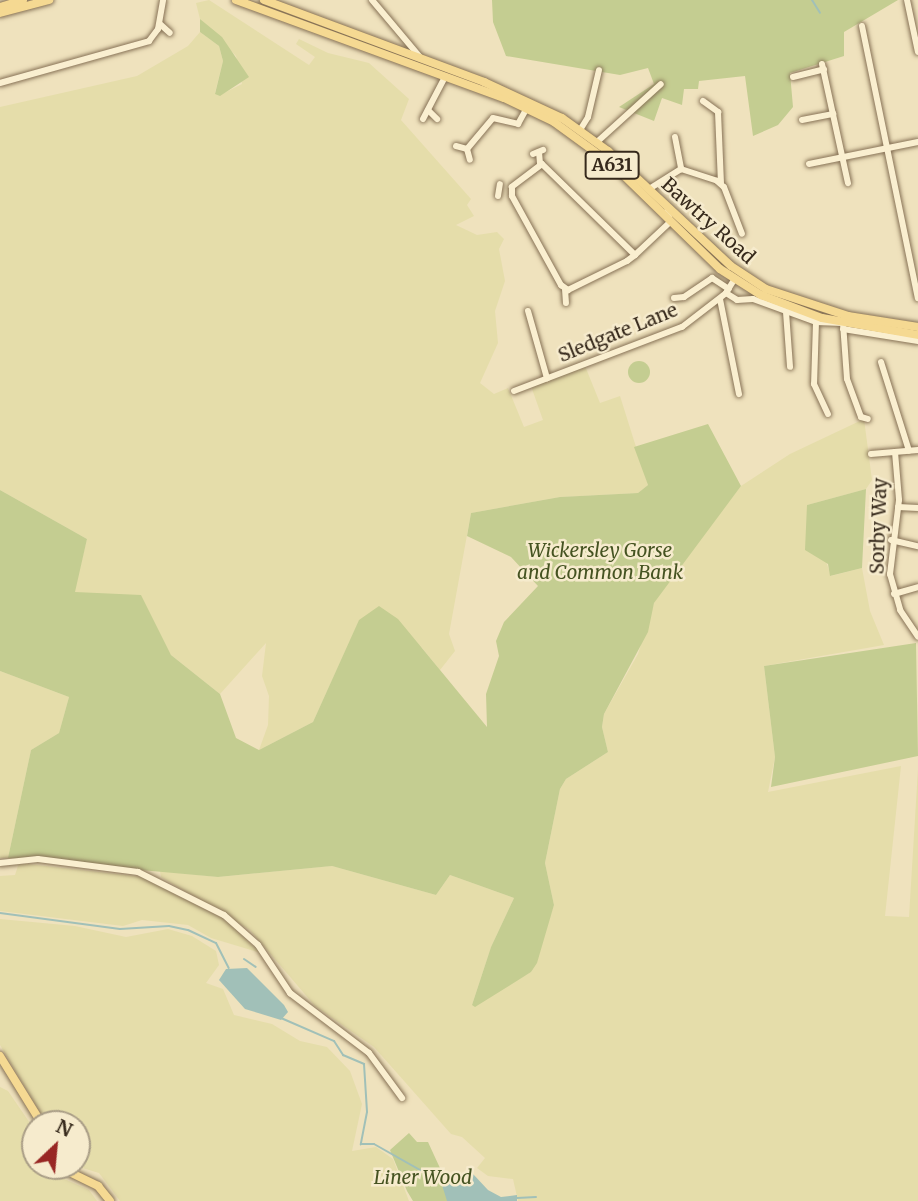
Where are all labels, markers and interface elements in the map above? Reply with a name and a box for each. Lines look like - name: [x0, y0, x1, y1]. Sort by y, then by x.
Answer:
- road number: A631: [584, 150, 640, 180]
- street label: Bawtry Road: [657, 173, 759, 269]
- street label: Sledgate Lane: [555, 299, 681, 367]
- street label: Sorby Way: [866, 477, 892, 575]
- park label: Wickersley Gorse and Common Bank: [517, 540, 683, 584]
- north arrow: [21, 1110, 91, 1180]
- text: N: [52, 1114, 76, 1142]
- park label: Liner Wood: [374, 1167, 472, 1189]

